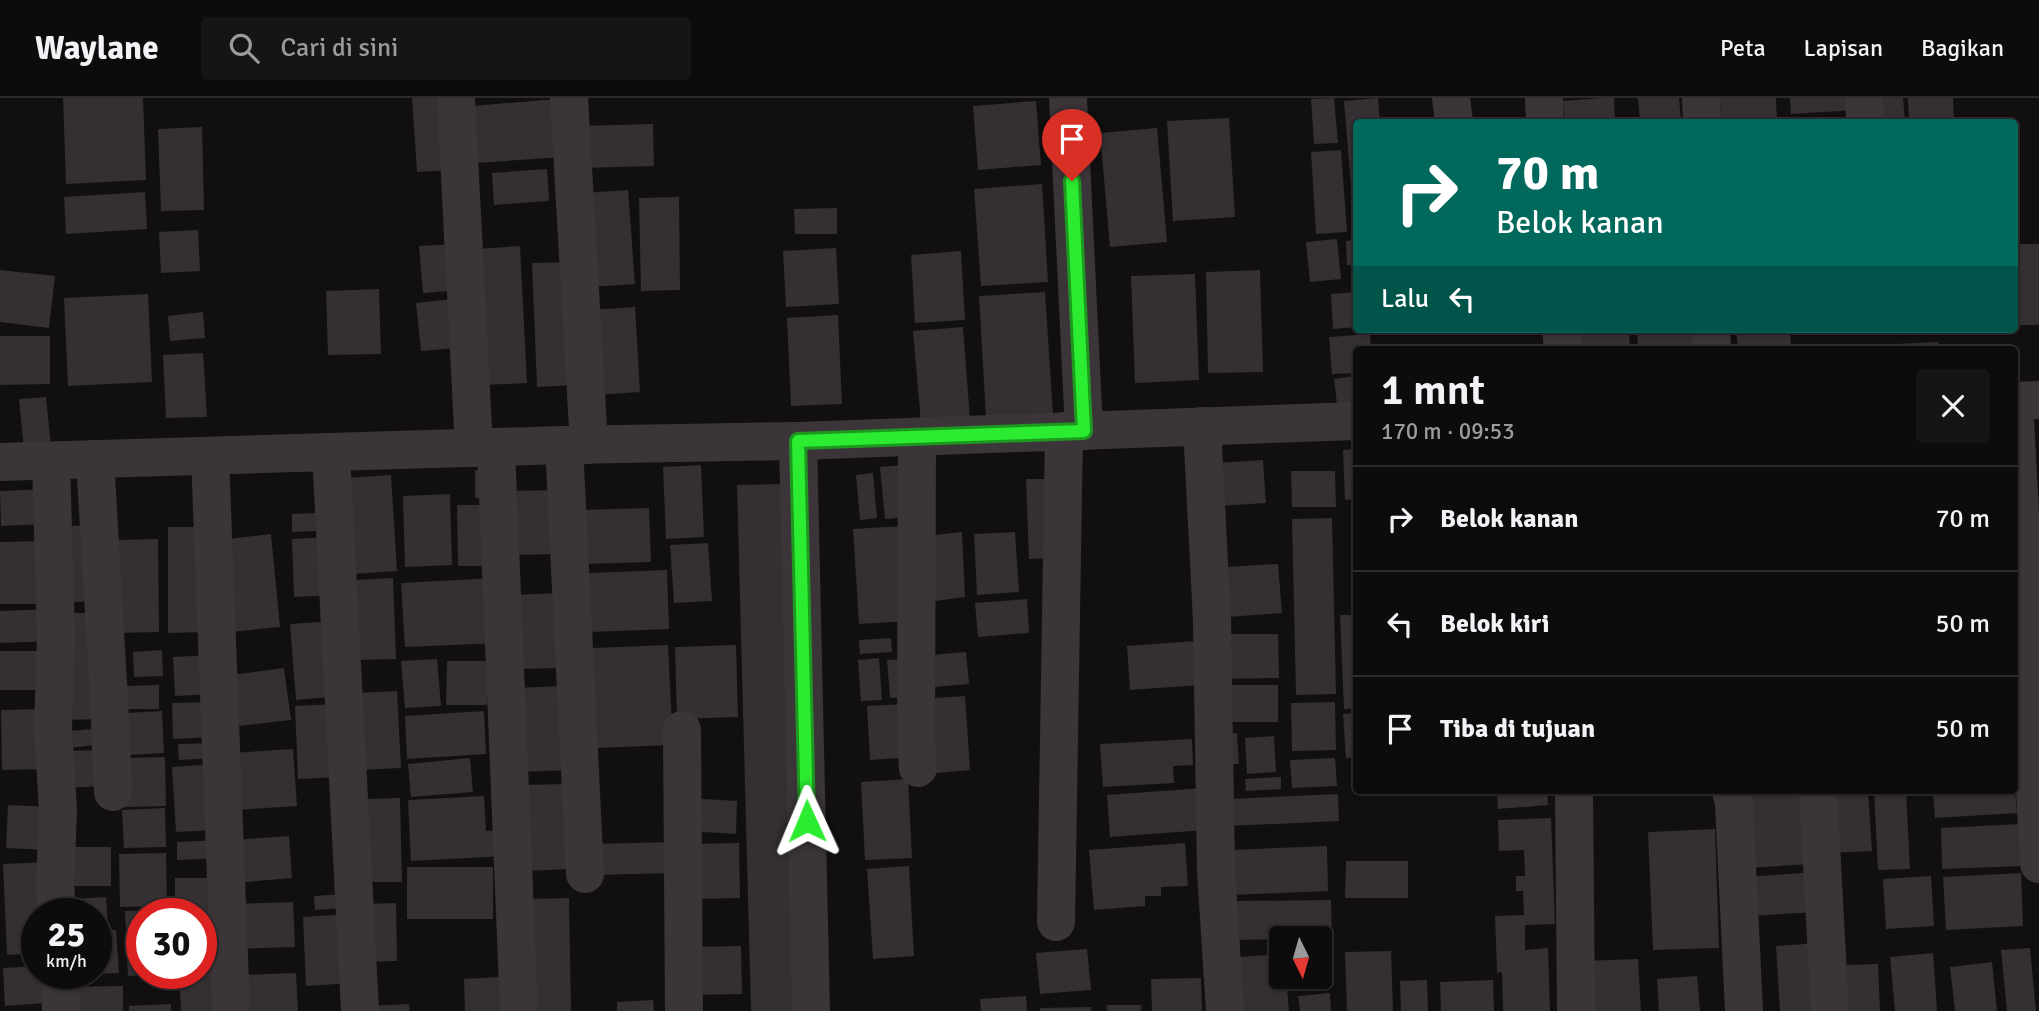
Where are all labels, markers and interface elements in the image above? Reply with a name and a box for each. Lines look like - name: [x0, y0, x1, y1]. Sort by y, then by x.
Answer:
- search box: [201, 17, 691, 80]
- text: Waylane: [35, 28, 159, 69]
- icon: search: [225, 29, 263, 67]
- text: Cari di sini: [281, 32, 398, 64]
- text: Peta: [1720, 33, 1766, 63]
- text: Lapisan: [1804, 33, 1883, 63]
- text: Bagikan: [1921, 33, 2004, 63]
- pin: [1042, 109, 1102, 181]
- icon: arrive: [1053, 120, 1091, 158]
- text: 70 m: [1496, 143, 1599, 203]
- icon: right: [1381, 147, 1472, 238]
- text: Belok kanan: [1496, 203, 1664, 242]
- icon: left: [1443, 280, 1481, 318]
- text: Lalu: [1381, 283, 1429, 315]
- text: 1 mnt: [1381, 365, 1485, 416]
- button: close: [1916, 369, 1990, 443]
- text: 170 m · 09:53: [1381, 417, 1515, 446]
- icon: right: [1381, 500, 1419, 538]
- text: Belok kanan: [1440, 503, 1578, 535]
- text: 70 m: [1935, 503, 1990, 535]
- icon: left: [1381, 605, 1419, 643]
- text: Belok kiri: [1440, 608, 1549, 640]
- text: 50 m: [1935, 608, 1990, 640]
- icon: arrive: [1381, 710, 1419, 748]
- text: Tiba di tujuan: [1440, 713, 1595, 745]
- text: 50 m: [1935, 713, 1990, 745]
- position arrow: [770, 784, 844, 858]
- speed limit sign: 30: [126, 898, 217, 989]
- text: 25: [48, 913, 85, 956]
- north arrow: [1269, 926, 1332, 989]
- map controls: [1269, 926, 1332, 989]
- text: km/h: [46, 950, 87, 972]

